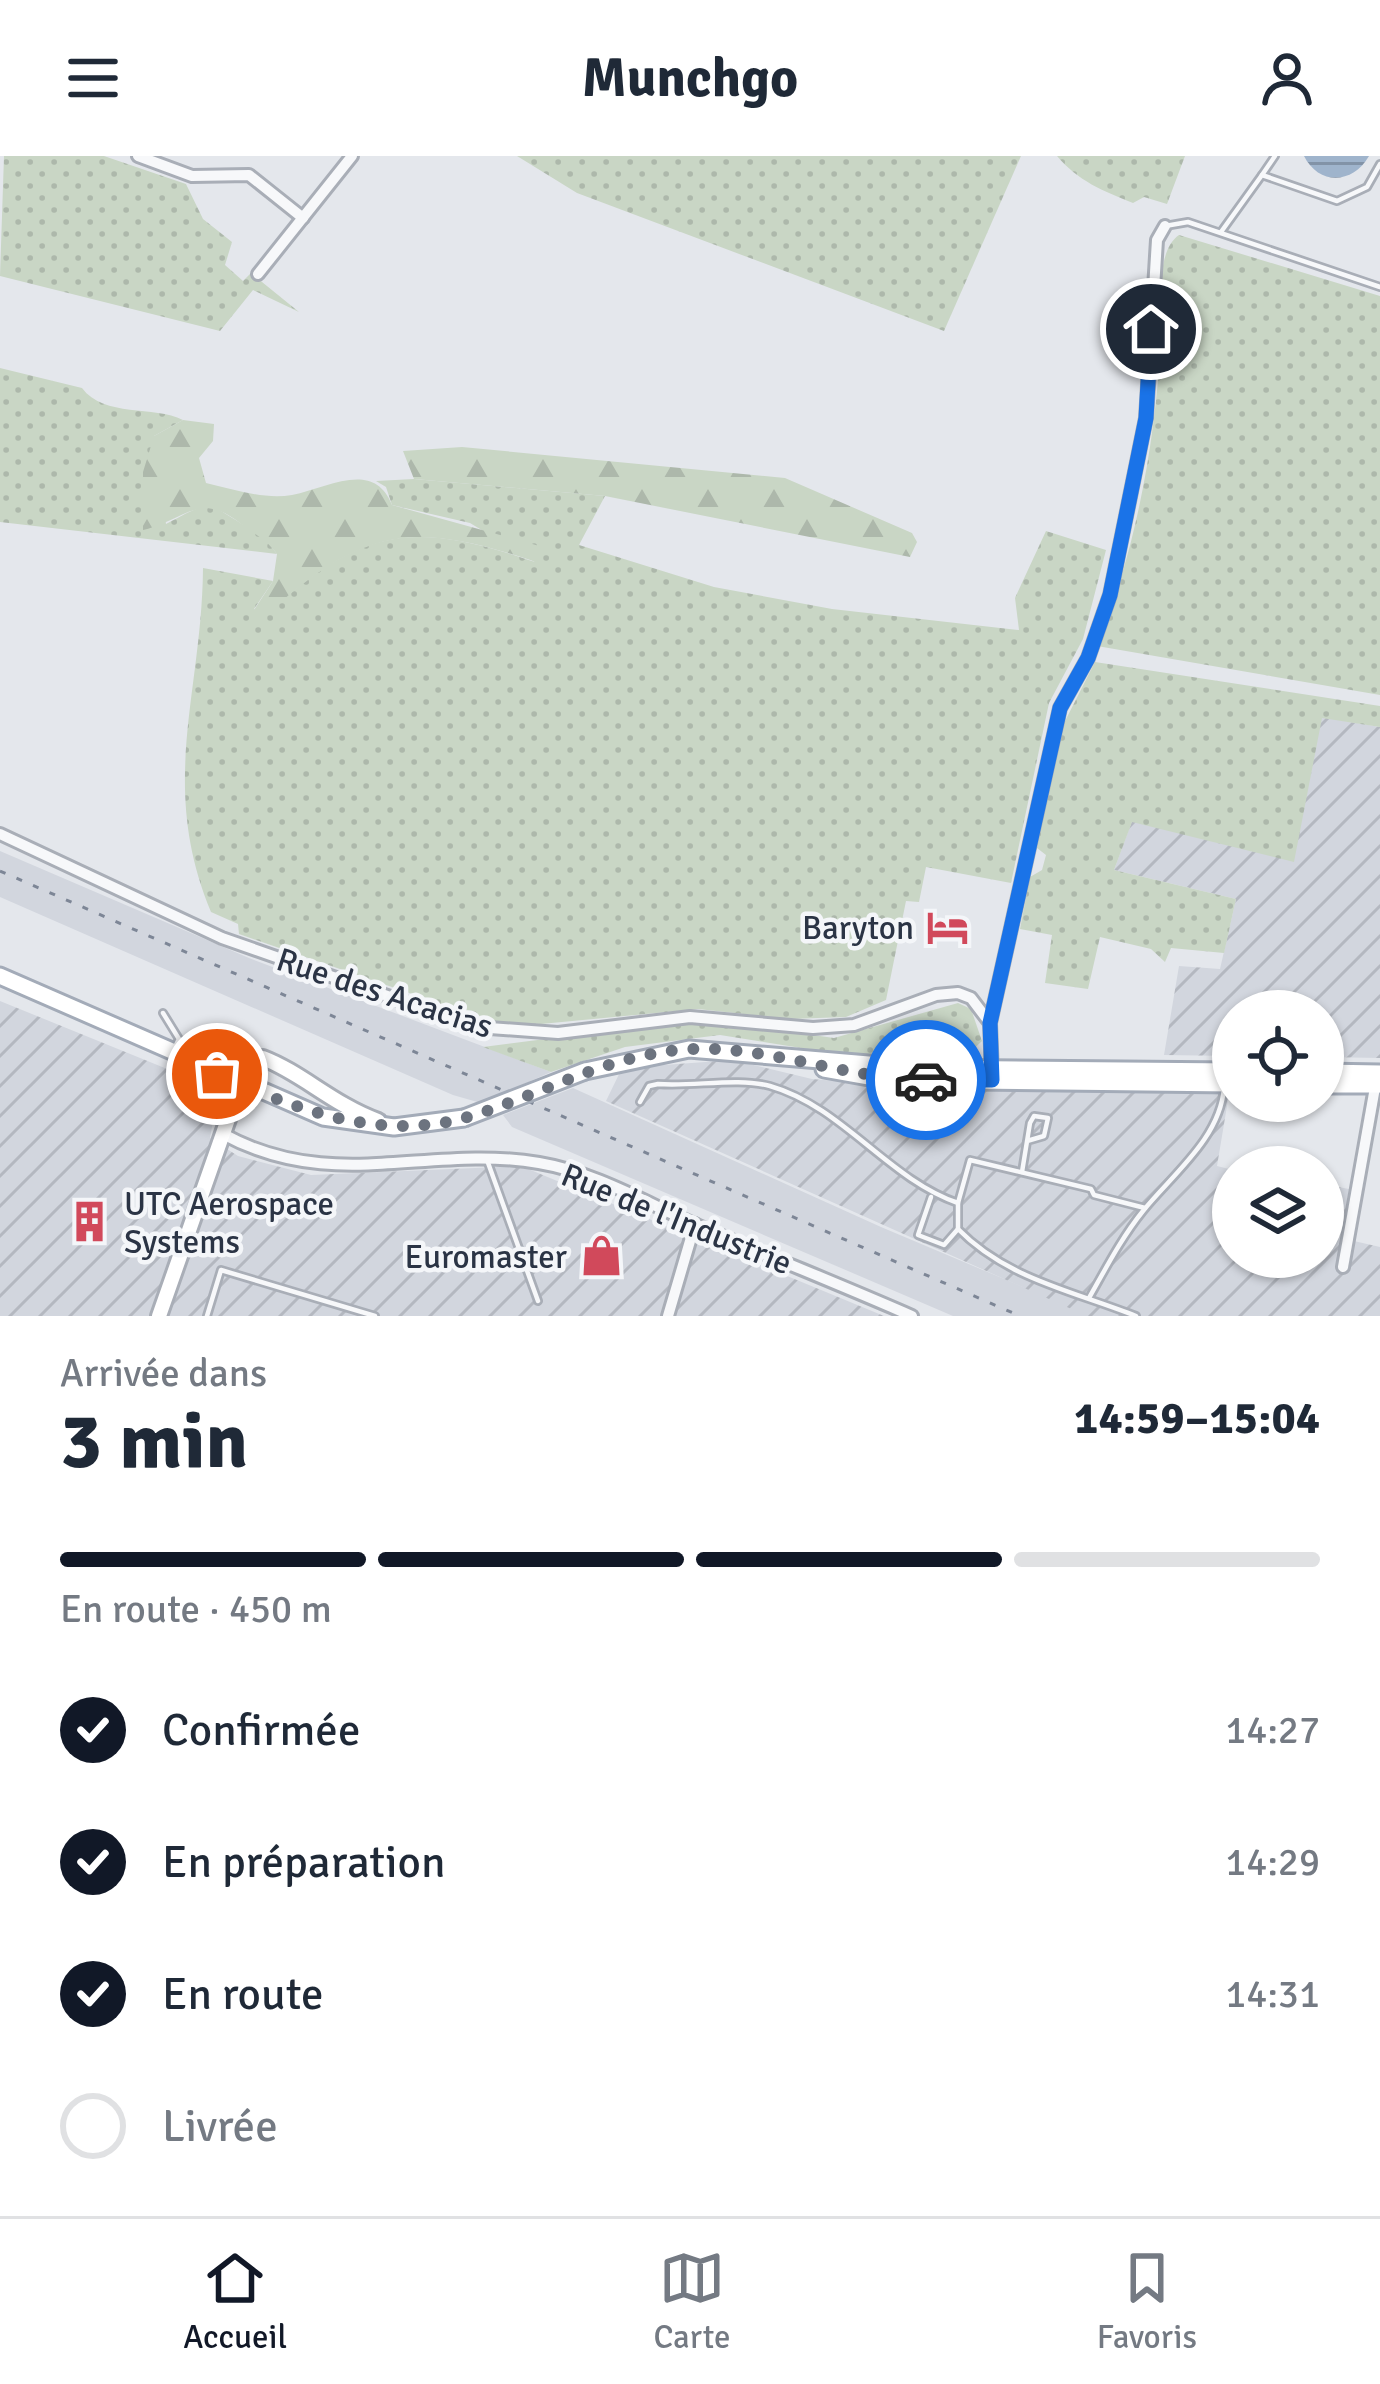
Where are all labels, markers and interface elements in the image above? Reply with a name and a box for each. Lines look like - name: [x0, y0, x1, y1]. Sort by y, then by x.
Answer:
- icon: menu: [60, 45, 126, 111]
- text: Munchgo: [582, 45, 798, 112]
- icon: person: [1254, 45, 1320, 111]
- pin: [1100, 278, 1202, 380]
- icon: home: [1118, 296, 1184, 362]
- hotel icon: Baryton: [925, 904, 971, 950]
- place label: Baryton: [802, 908, 914, 949]
- street label: Rue des Acacias: [271, 939, 498, 1048]
- map controls: [1212, 990, 1344, 1278]
- button: locate: [1212, 990, 1344, 1122]
- courier: [866, 1020, 986, 1140]
- pin: [166, 1023, 268, 1125]
- icon: bag: [184, 1041, 250, 1107]
- icon: car: [893, 1047, 959, 1113]
- button: layers: [1212, 1146, 1344, 1278]
- street label: Rue de l'Industrie: [555, 1154, 798, 1284]
- place label: UTC Aerospace Systems: [124, 1184, 334, 1263]
- building icon: UTC Aerospace Systems: [67, 1199, 113, 1245]
- shop icon: Euromaster: [578, 1233, 624, 1279]
- place label: Euromaster: [405, 1237, 567, 1278]
- text: Arrivée dans: [60, 1349, 267, 1397]
- text: 14:59–15:04: [1074, 1391, 1320, 1446]
- text: 3 min: [60, 1394, 248, 1490]
- text: En route · 450 m: [60, 1585, 332, 1633]
- icon: check: [60, 1697, 126, 1763]
- text: Confirmée: [162, 1703, 360, 1758]
- text: 14:27: [1225, 1706, 1320, 1754]
- icon: check: [60, 1829, 126, 1895]
- text: En préparation: [162, 1835, 445, 1890]
- text: 14:29: [1225, 1838, 1320, 1886]
- icon: check: [60, 1961, 126, 2027]
- text: En route: [162, 1967, 324, 2022]
- text: 14:31: [1225, 1970, 1320, 2018]
- text: Livrée: [162, 2099, 278, 2154]
- tab: Accueil: [183, 2245, 287, 2358]
- tab: Carte: [653, 2245, 730, 2358]
- tab: Favoris: [1097, 2245, 1197, 2358]

